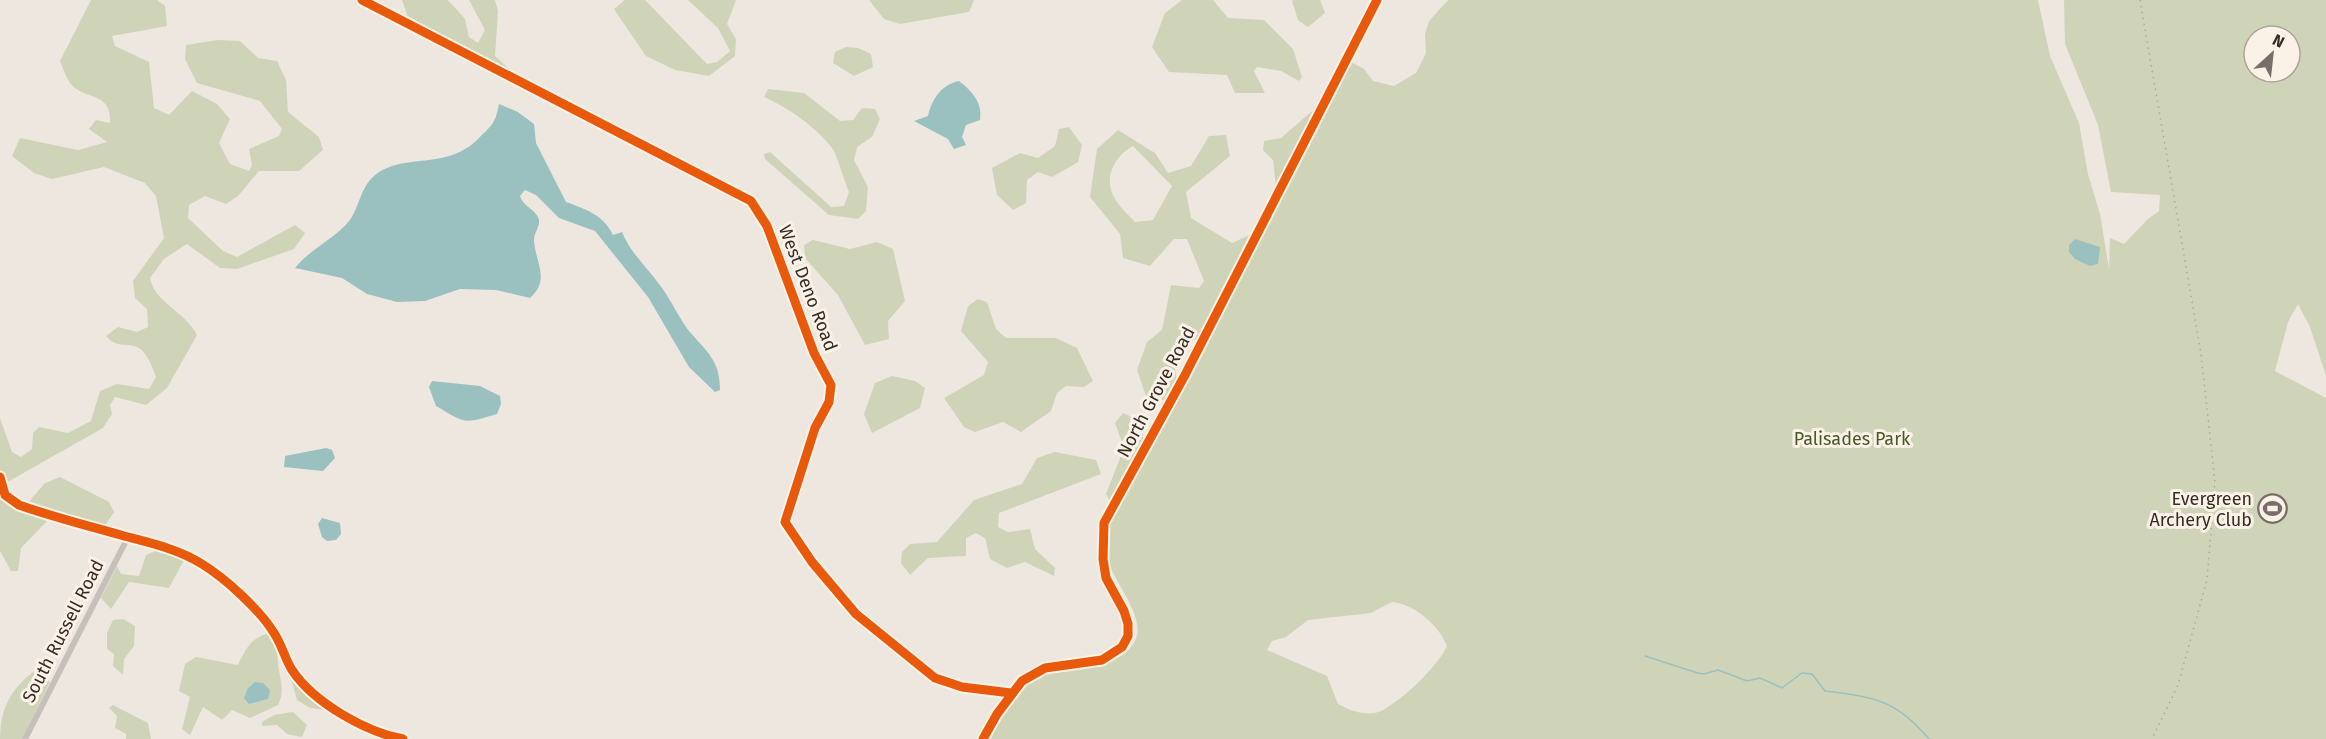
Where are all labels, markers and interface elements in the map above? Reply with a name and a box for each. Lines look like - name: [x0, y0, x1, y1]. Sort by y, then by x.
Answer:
- north arrow: [2242, 24, 2302, 84]
- text: N: [2270, 30, 2288, 52]
- street label: West Deno Road: [774, 222, 842, 354]
- street label: North Grove Road: [1112, 323, 1200, 461]
- park label: Palisades Park: [1794, 428, 1911, 450]
- place label: Evergreen Archery Club: [2149, 488, 2252, 531]
- sports icon: Evergreen Archery Club: [2257, 493, 2289, 525]
- street label: South Russell Road: [18, 556, 108, 706]

